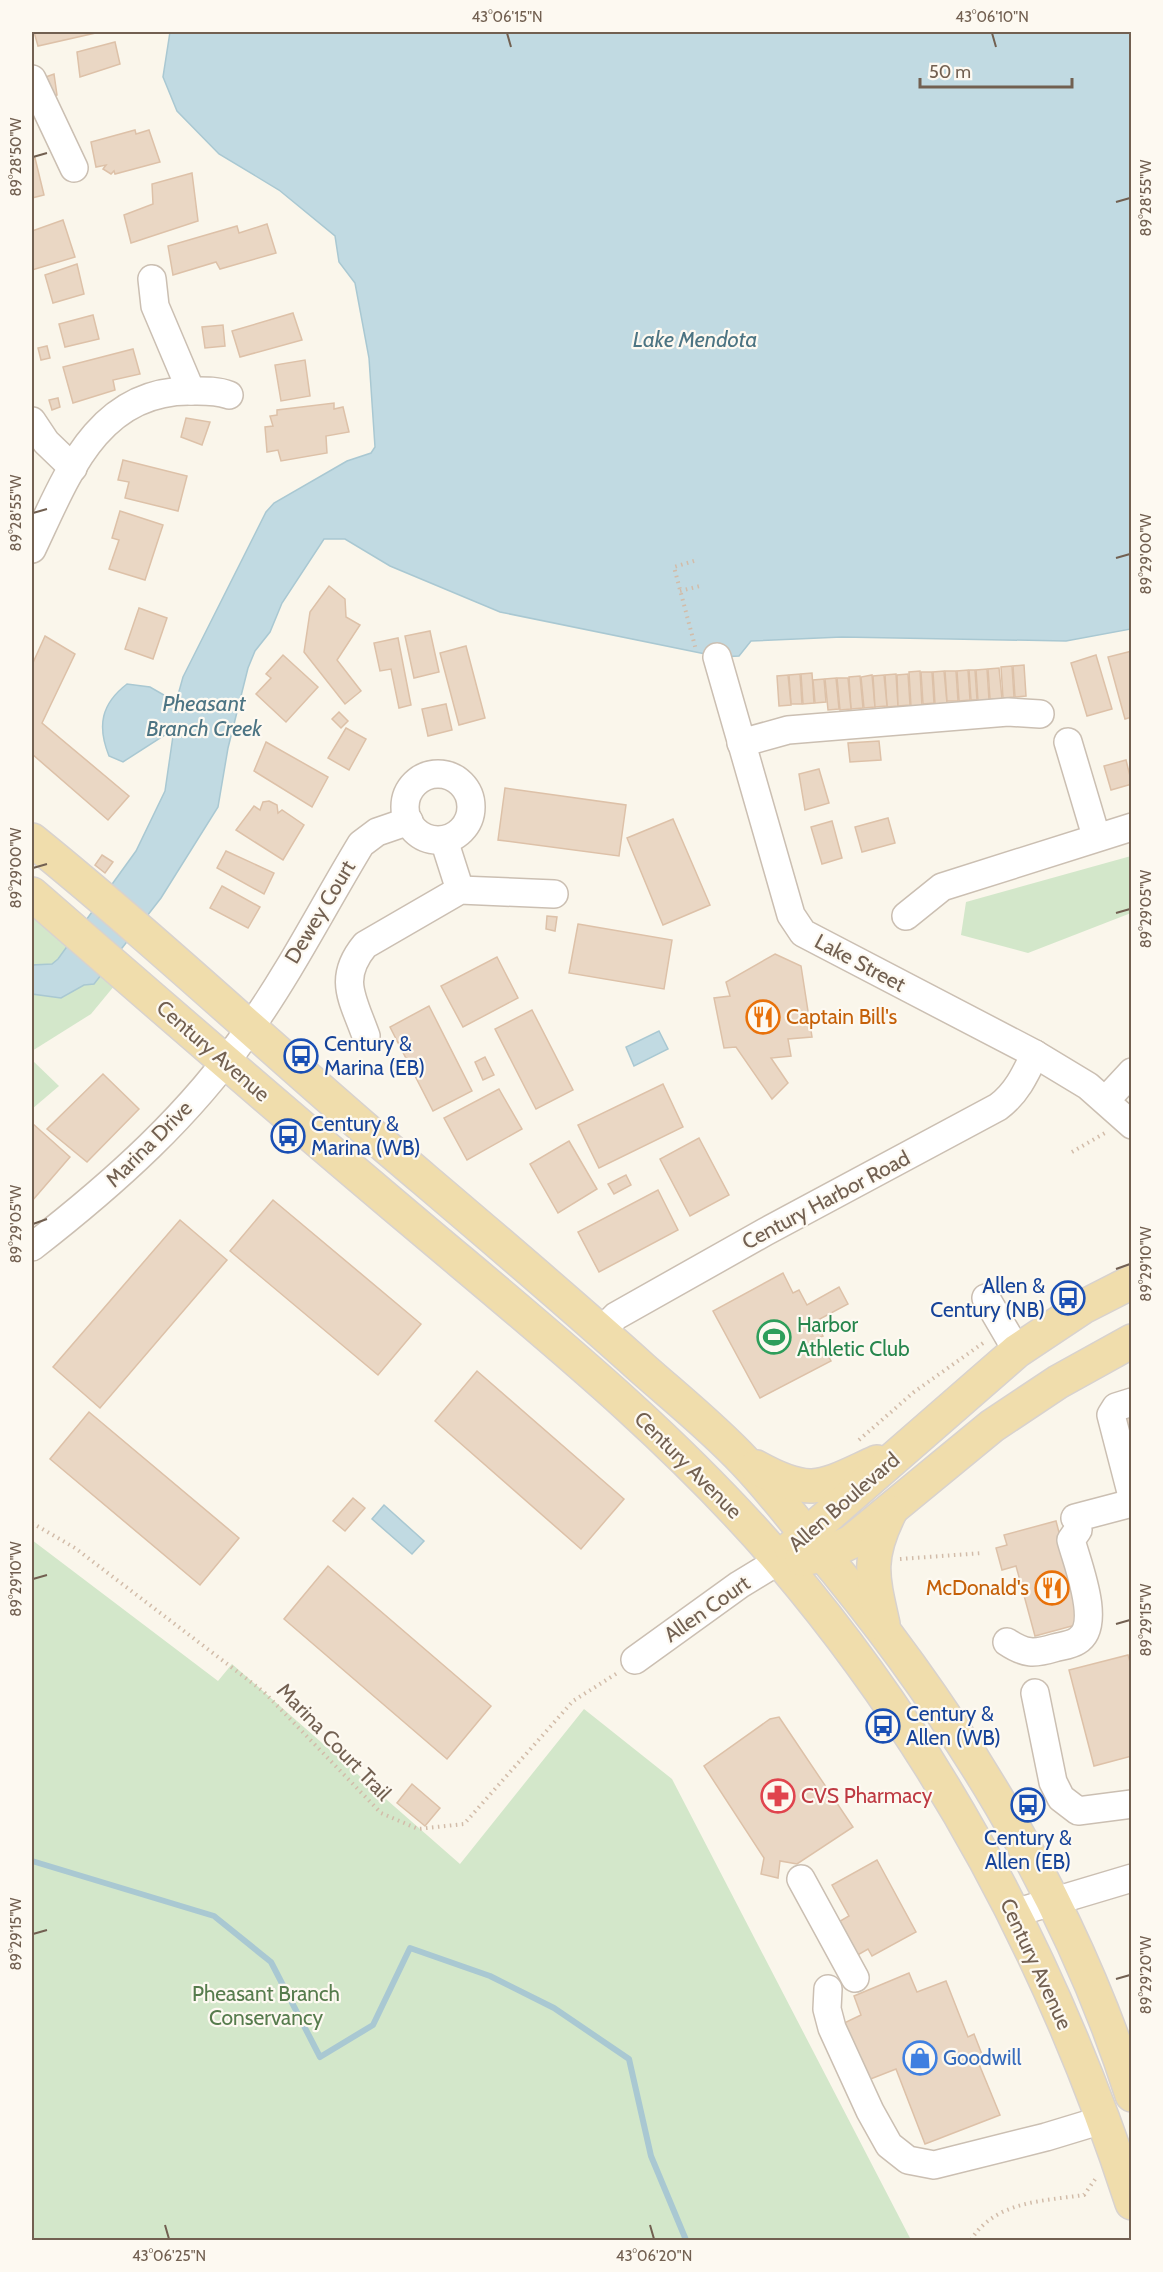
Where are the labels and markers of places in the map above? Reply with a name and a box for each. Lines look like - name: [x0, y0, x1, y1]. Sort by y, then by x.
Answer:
- restaurant icon: Captain Bill's: [745, 999, 781, 1035]
- place label: Captain Bill's: [786, 1004, 898, 1029]
- place label: Century & Marina (EB): [324, 1031, 425, 1080]
- bus stop icon: Century & Marina (EB): [283, 1038, 319, 1074]
- place label: Century & Marina (WB): [311, 1111, 421, 1160]
- bus stop icon: Century & Marina (WB): [270, 1118, 306, 1154]
- place label: Allen & Century (NB): [930, 1273, 1045, 1322]
- bus stop icon: Allen & Century (NB): [1050, 1280, 1086, 1316]
- place label: Harbor Athletic Club: [797, 1312, 910, 1361]
- sports icon: Harbor Athletic Club: [756, 1319, 792, 1355]
- restaurant icon: McDonald's: [1034, 1570, 1070, 1606]
- place label: McDonald's: [926, 1575, 1029, 1600]
- place label: Century & Allen (WB): [906, 1701, 1001, 1750]
- bus stop icon: Century & Allen (WB): [865, 1708, 901, 1744]
- pharmacy icon: CVS Pharmacy: [760, 1778, 796, 1814]
- place label: CVS Pharmacy: [801, 1783, 933, 1808]
- bus stop icon: Century & Allen (EB): [1010, 1787, 1046, 1823]
- place label: Century & Allen (EB): [984, 1825, 1072, 1874]
- shop icon: Goodwill: [902, 2040, 938, 2076]
- place label: Goodwill: [943, 2045, 1021, 2070]

